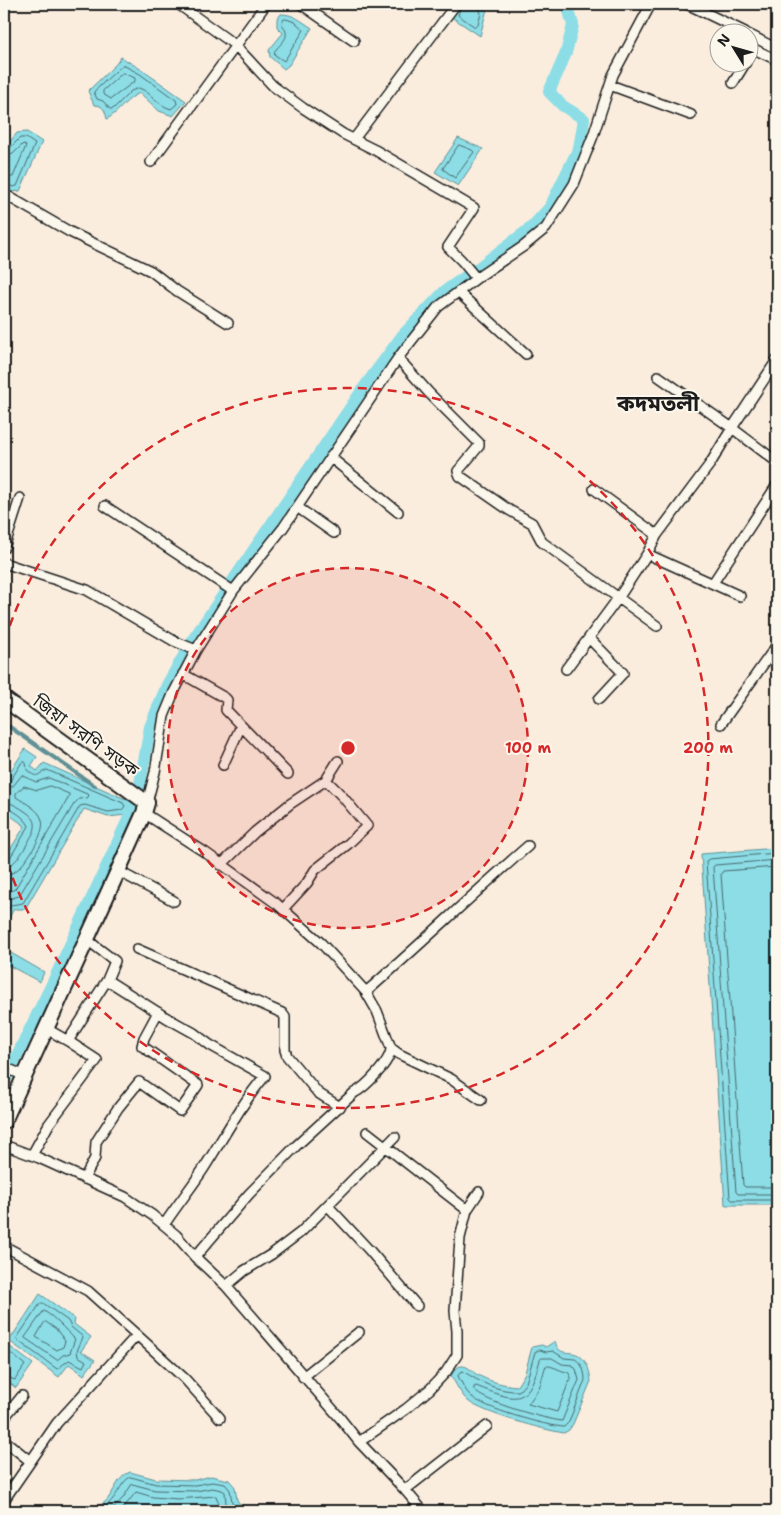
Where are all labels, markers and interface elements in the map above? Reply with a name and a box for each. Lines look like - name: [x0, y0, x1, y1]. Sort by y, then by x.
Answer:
- north arrow: [708, 22, 758, 72]
- text: N: [713, 30, 734, 50]
- district label: কদমতলী: [616, 389, 700, 418]
- street label: জিয়া সরণি সড়ক: [28, 689, 144, 783]
- text: 100 m: [505, 738, 551, 758]
- text: 200 m: [683, 738, 733, 758]
- centre of rings: [339, 739, 357, 757]

